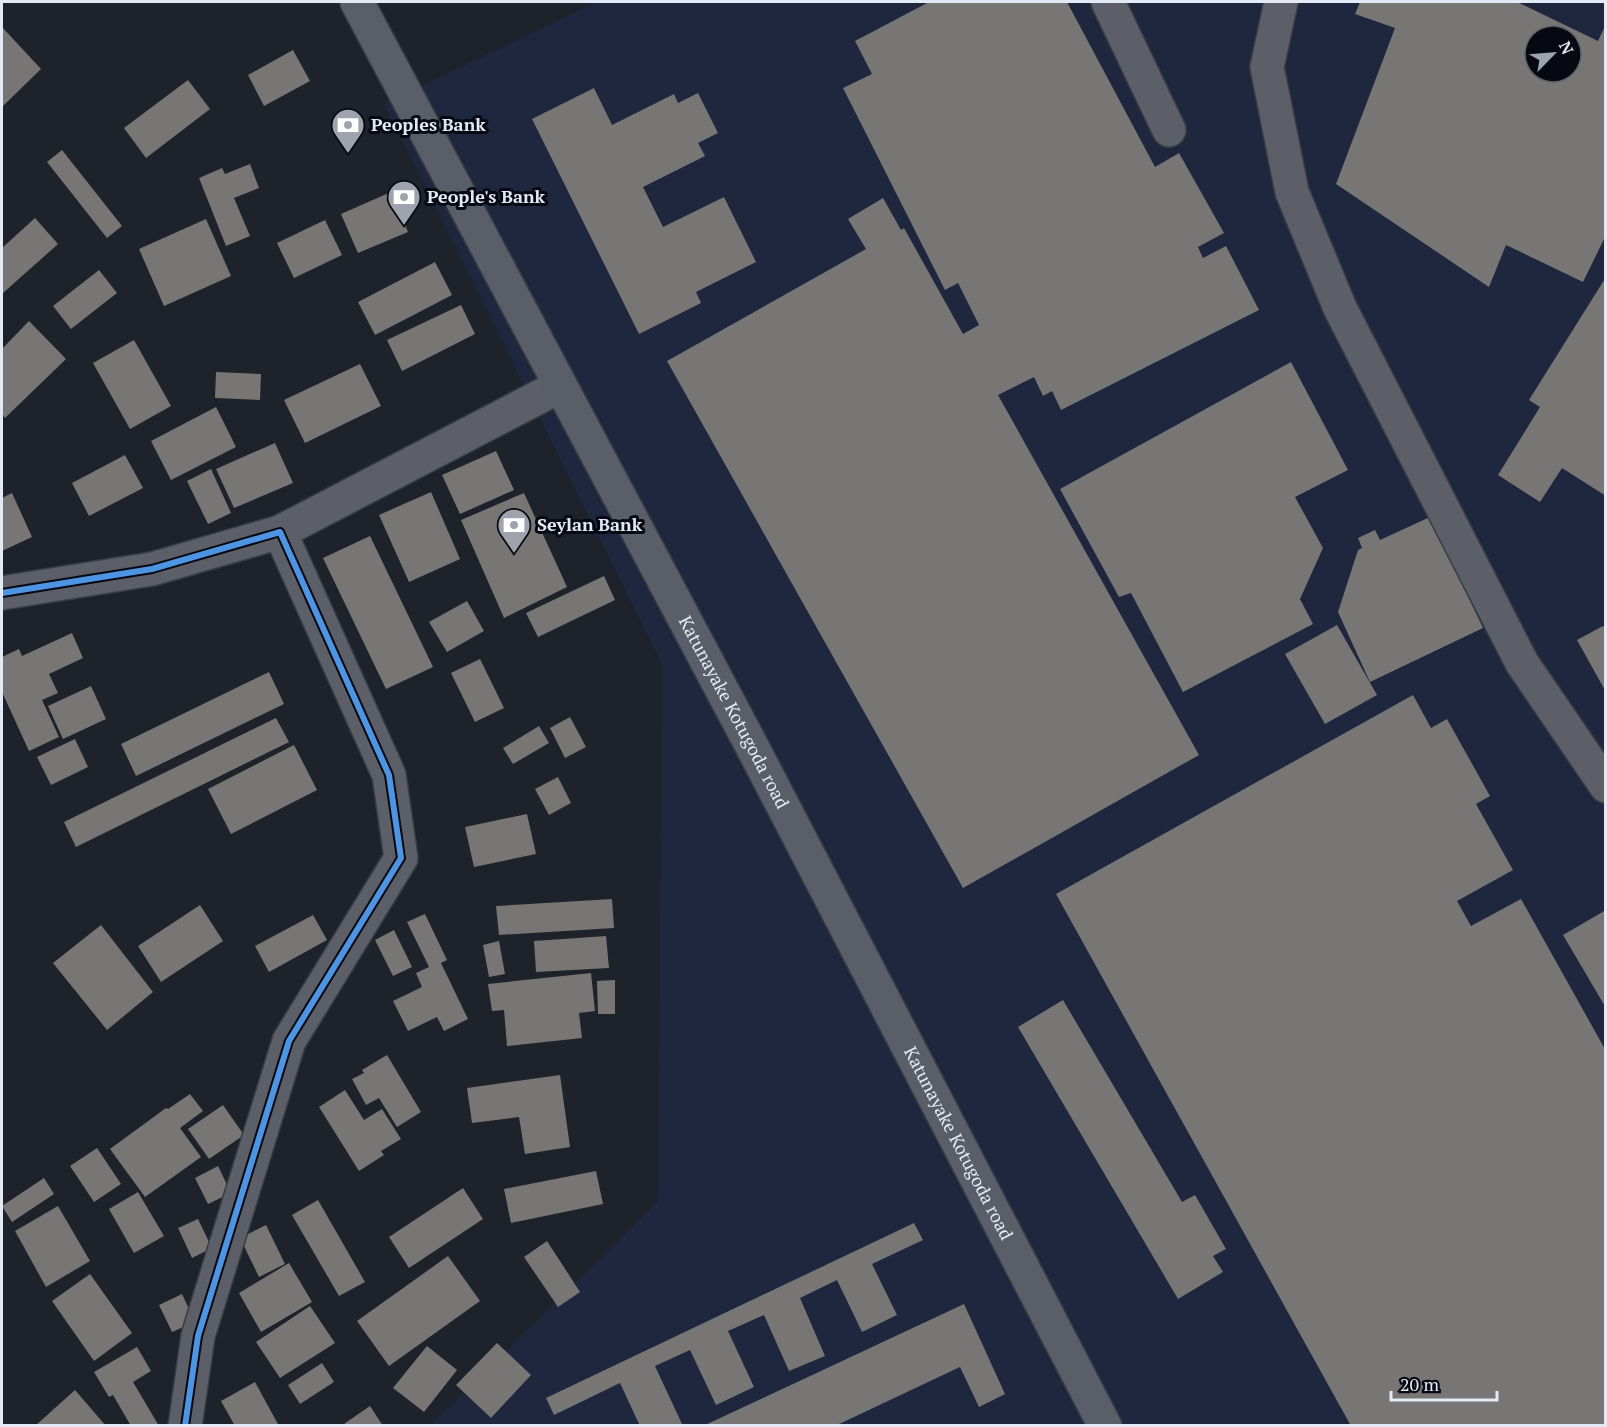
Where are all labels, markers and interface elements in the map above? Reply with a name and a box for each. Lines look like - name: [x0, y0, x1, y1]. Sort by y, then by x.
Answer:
- north arrow: [1523, 24, 1583, 84]
- text: N: [1554, 38, 1579, 58]
- bank icon: Peoples Bank: [330, 107, 366, 154]
- place label: Peoples Bank: [371, 112, 486, 136]
- bank icon: People's Bank: [386, 179, 422, 226]
- place label: People's Bank: [427, 184, 546, 208]
- bank icon: Seylan Bank: [496, 507, 532, 554]
- place label: Seylan Bank: [537, 512, 643, 536]
- street label: Katunayake Kotugoda road: [674, 611, 795, 812]
- street label: Katunayake Kotugoda road: [899, 1042, 1019, 1244]
- scale bar: [1391, 1364, 1498, 1402]
- text: 20 m: [1400, 1372, 1440, 1396]

